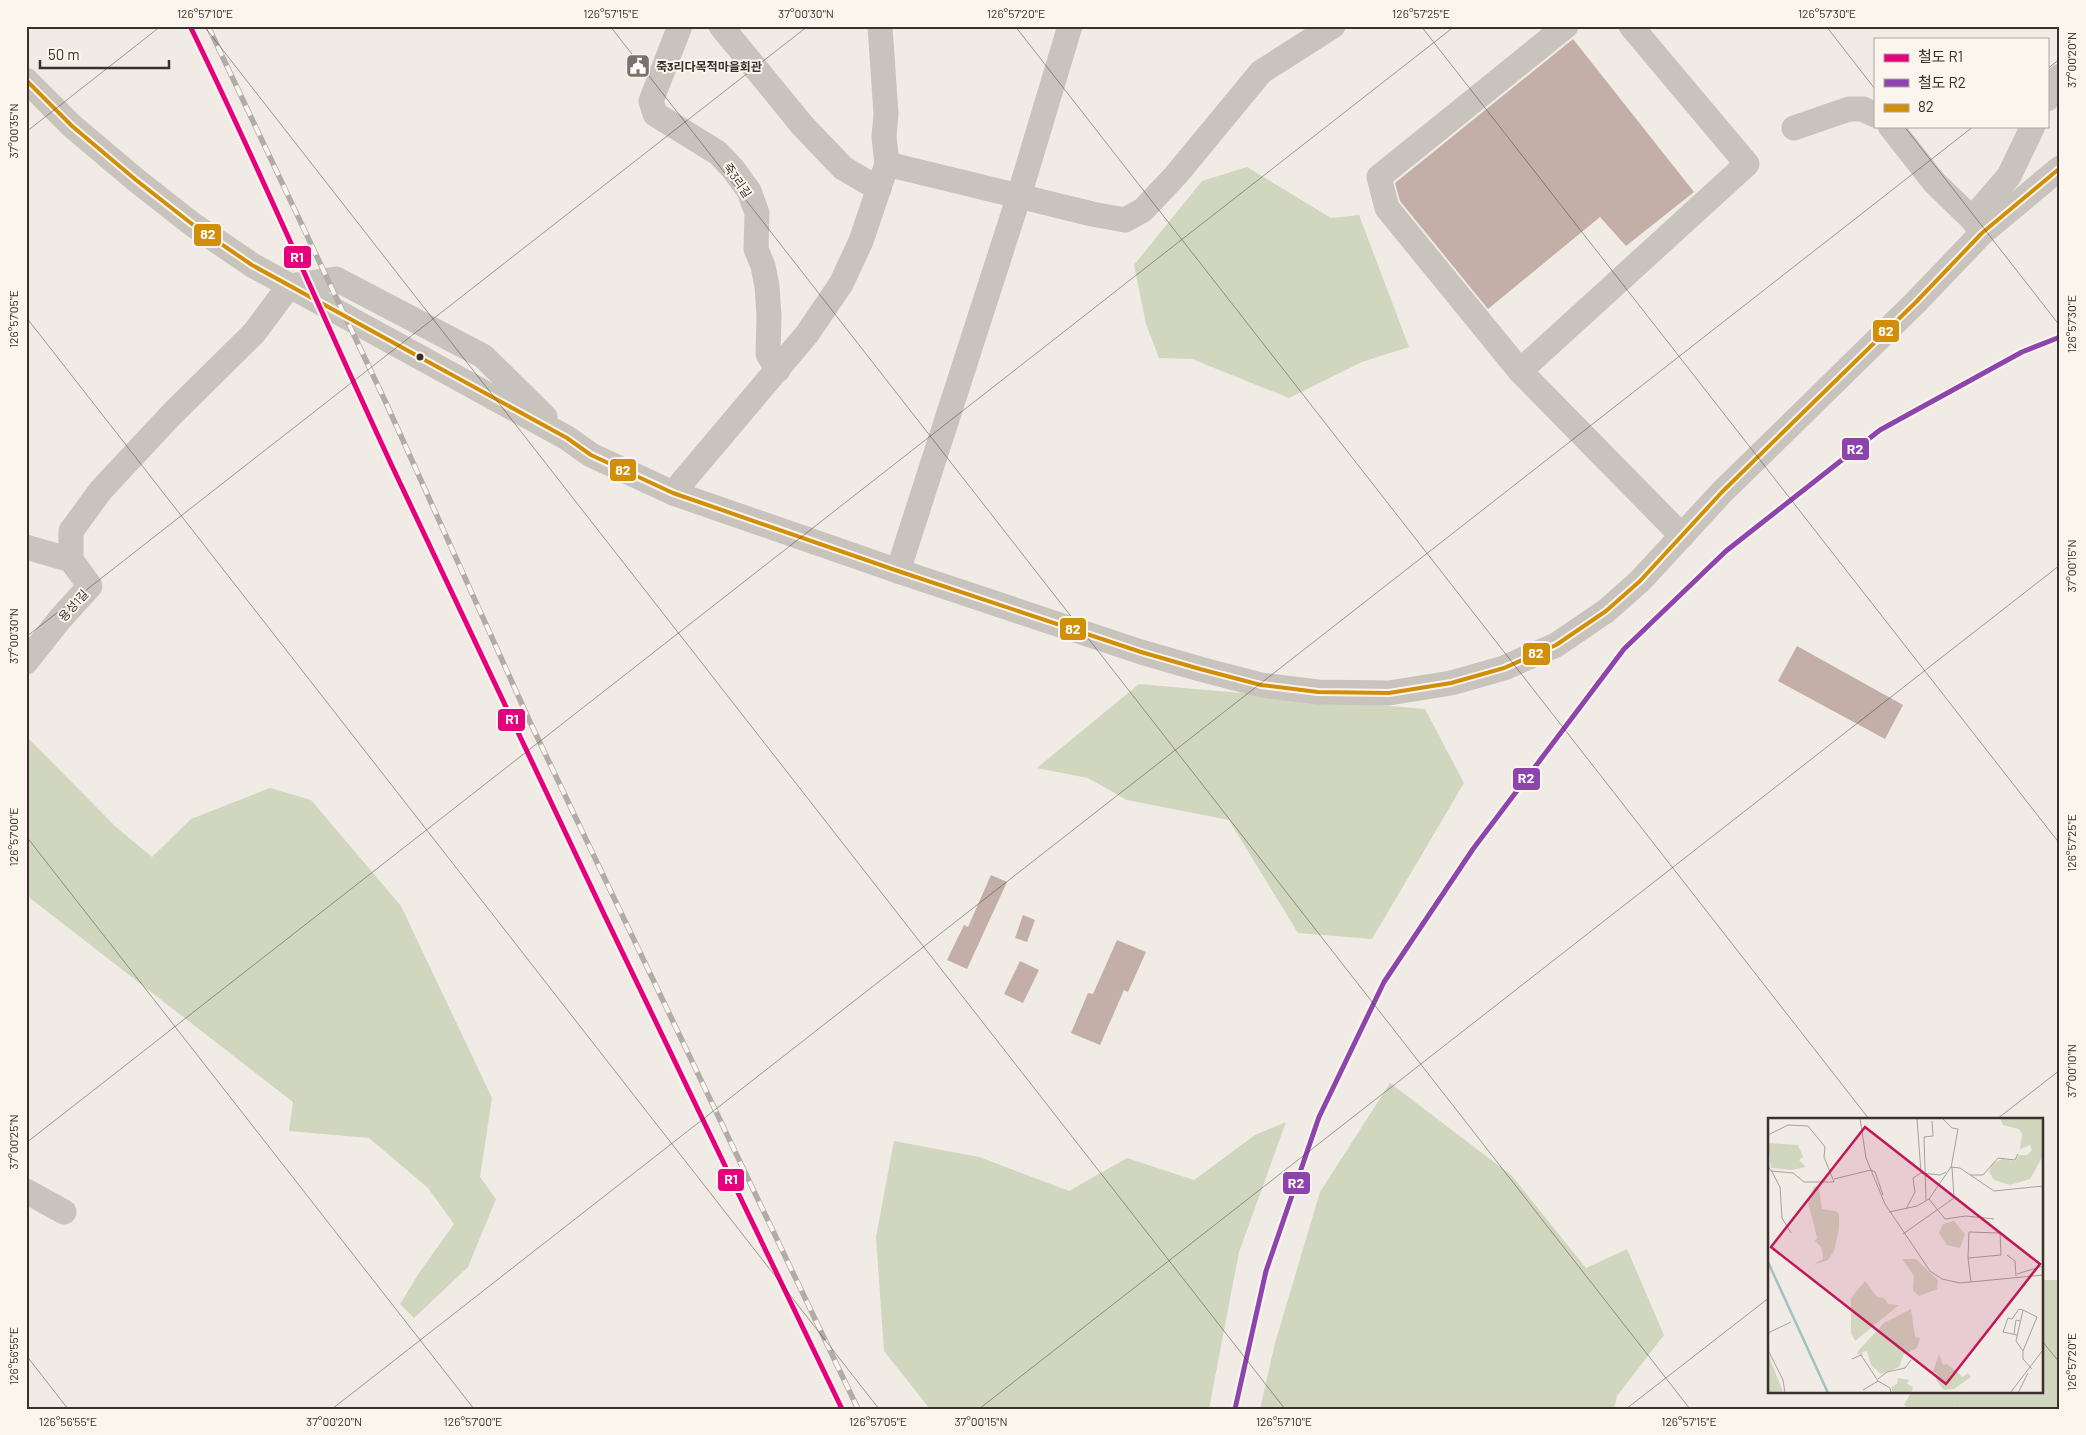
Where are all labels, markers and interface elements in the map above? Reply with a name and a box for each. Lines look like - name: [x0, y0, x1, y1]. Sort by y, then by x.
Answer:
- text: 126°57'10"E: [177, 6, 233, 20]
- text: 126°57'15"E: [583, 6, 639, 20]
- text: 37°00'30"N: [778, 6, 834, 20]
- text: 126°57'20"E: [987, 6, 1045, 20]
- text: 126°57'25"E: [1392, 6, 1450, 20]
- text: 126°57'30"E: [1798, 6, 1856, 20]
- text: 37°00'20"N: [2064, 32, 2078, 88]
- scale bar: [40, 38, 169, 70]
- legend: [1874, 38, 2048, 128]
- text: 50 m: [48, 45, 80, 63]
- text: 철도 R1: [1918, 47, 1963, 65]
- public building icon: 죽3리다목적마을회관: [625, 53, 651, 79]
- place label: 죽3리다목적마을회관: [656, 59, 762, 73]
- text: 철도 R2: [1918, 73, 1966, 91]
- text: 82: [1918, 97, 1934, 115]
- text: 37°00'35"N: [6, 103, 20, 159]
- street label: 죽3리길: [721, 160, 755, 200]
- line badge: 82: [193, 223, 222, 247]
- text: 82: [200, 225, 216, 242]
- line badge: R1: [283, 245, 312, 269]
- text: R1: [290, 248, 304, 265]
- text: 126°57'05"E: [6, 290, 20, 348]
- text: 126°57'30"E: [2064, 295, 2078, 353]
- line badge: 82: [1872, 319, 1900, 343]
- text: 82: [1878, 322, 1894, 339]
- unlabelled marker: [415, 352, 425, 362]
- line badge: R2: [1841, 437, 1870, 461]
- text: R2: [1847, 440, 1863, 457]
- line badge: 82: [609, 458, 637, 482]
- text: 82: [615, 461, 631, 478]
- text: 37°00'15"N: [2064, 539, 2078, 593]
- street label: 용성1길: [55, 586, 91, 624]
- text: 37°00'30"N: [6, 608, 20, 664]
- line badge: 82: [1059, 617, 1087, 641]
- text: 82: [1065, 620, 1081, 637]
- line badge: 82: [1522, 642, 1551, 666]
- text: 82: [1528, 644, 1544, 661]
- line badge: R1: [497, 708, 526, 732]
- text: R1: [505, 710, 519, 727]
- line badge: R2: [1512, 767, 1541, 791]
- text: R2: [1518, 769, 1534, 786]
- text: 126°57'00"E: [6, 808, 20, 866]
- text: 126°57'25"E: [2064, 814, 2078, 872]
- text: 37°00'10"N: [2064, 1044, 2078, 1098]
- text: 37°00'25"N: [6, 1114, 20, 1170]
- inset map: [1768, 1118, 2044, 1392]
- line badge: R1: [717, 1168, 745, 1192]
- text: R1: [724, 1170, 738, 1187]
- line badge: R2: [1282, 1171, 1311, 1195]
- text: R2: [1288, 1174, 1304, 1191]
- text: 126°56'55"E: [6, 1327, 20, 1385]
- text: 126°57'20"E: [2064, 1333, 2078, 1391]
- text: 126°56'55"E: [39, 1414, 97, 1428]
- text: 37°00'20"N: [306, 1414, 362, 1428]
- text: 126°57'00"E: [444, 1414, 502, 1428]
- text: 126°57'05"E: [849, 1414, 907, 1428]
- text: 37°00'15"N: [954, 1414, 1008, 1428]
- text: 126°57'10"E: [1256, 1414, 1312, 1428]
- text: 126°57'15"E: [1661, 1414, 1717, 1428]

